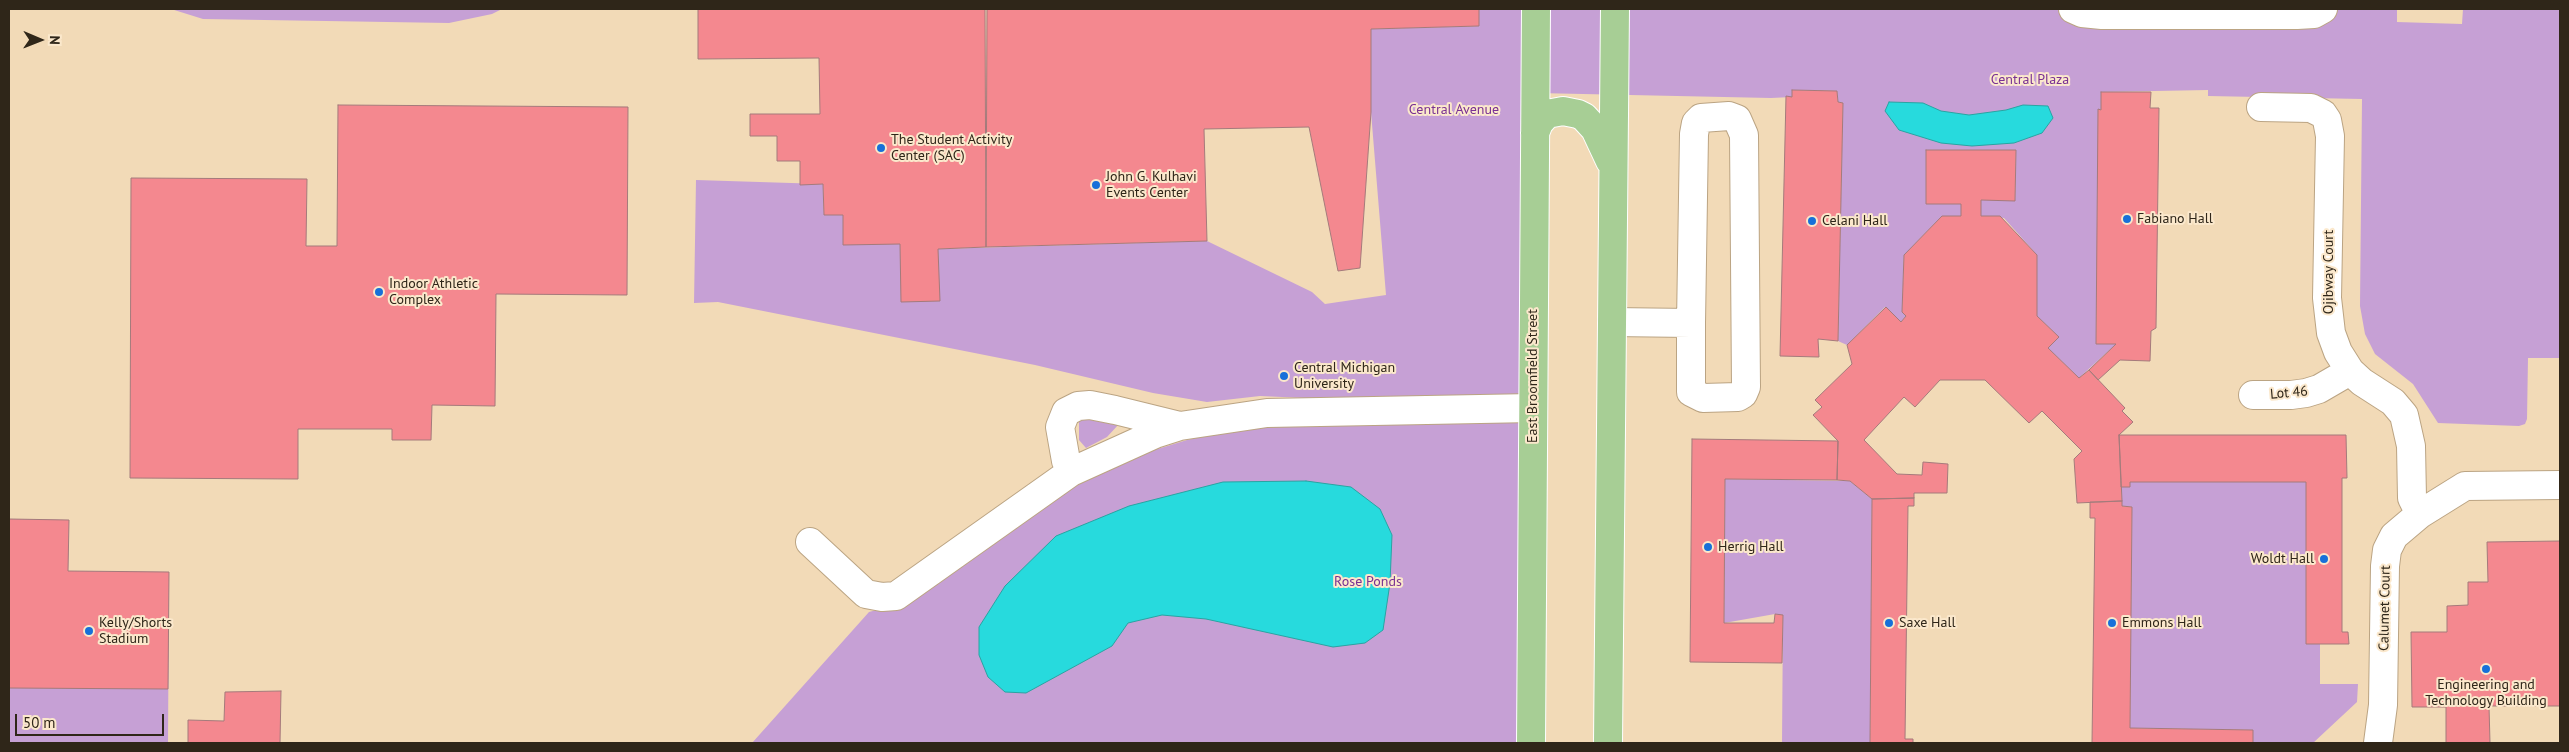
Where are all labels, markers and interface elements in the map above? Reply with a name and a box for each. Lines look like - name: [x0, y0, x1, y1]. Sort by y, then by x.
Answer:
- north arrow: [15, 15, 65, 65]
- text: N: [46, 35, 64, 45]
- park label: Central Plaza: [1991, 72, 2069, 88]
- park label: Central Avenue: [1409, 102, 1499, 118]
- place label: The Student Activity Center (SAC): [891, 132, 1012, 164]
- marker: The Student Activity Center (SAC): [875, 142, 887, 154]
- place label: John G. Kulhavi Events Center: [1106, 169, 1197, 202]
- marker: John G. Kulhavi Events Center: [1090, 179, 1102, 191]
- place label: Fabiano Hall: [2137, 211, 2213, 227]
- place label: Celani Hall: [1822, 213, 1887, 229]
- marker: Fabiano Hall: [2121, 213, 2133, 225]
- marker: Celani Hall: [1806, 215, 1818, 227]
- street label: Ojibway Court: [2321, 230, 2337, 314]
- place label: Indoor Athletic Complex: [389, 276, 478, 308]
- marker: Indoor Athletic Complex: [373, 286, 385, 298]
- street label: East Broomfield Street: [1525, 309, 1541, 443]
- place label: Central Michigan University: [1294, 360, 1395, 392]
- marker: Central Michigan University: [1278, 370, 1290, 382]
- street label: Lot 46: [2270, 383, 2308, 403]
- place label: Herrig Hall: [1718, 539, 1784, 555]
- marker: Herrig Hall: [1702, 541, 1714, 553]
- place label: Woldt Hall: [2251, 551, 2314, 567]
- marker: Woldt Hall: [2318, 553, 2330, 565]
- street label: Calumet Court: [2376, 565, 2394, 651]
- park label: Rose Ponds: [1334, 574, 1402, 590]
- place label: Kelly/Shorts Stadium: [99, 615, 172, 648]
- place label: Saxe Hall: [1899, 615, 1956, 631]
- place label: Emmons Hall: [2122, 615, 2202, 631]
- marker: Saxe Hall: [1883, 617, 1895, 629]
- marker: Emmons Hall: [2106, 617, 2118, 629]
- marker: Kelly/Shorts Stadium: [83, 625, 95, 637]
- marker: Engineering and Technology Building: [2480, 663, 2492, 675]
- place label: Engineering and Technology Building: [2425, 677, 2547, 710]
- scale bar: [18, 704, 166, 736]
- text: 50 m: [23, 713, 56, 732]

